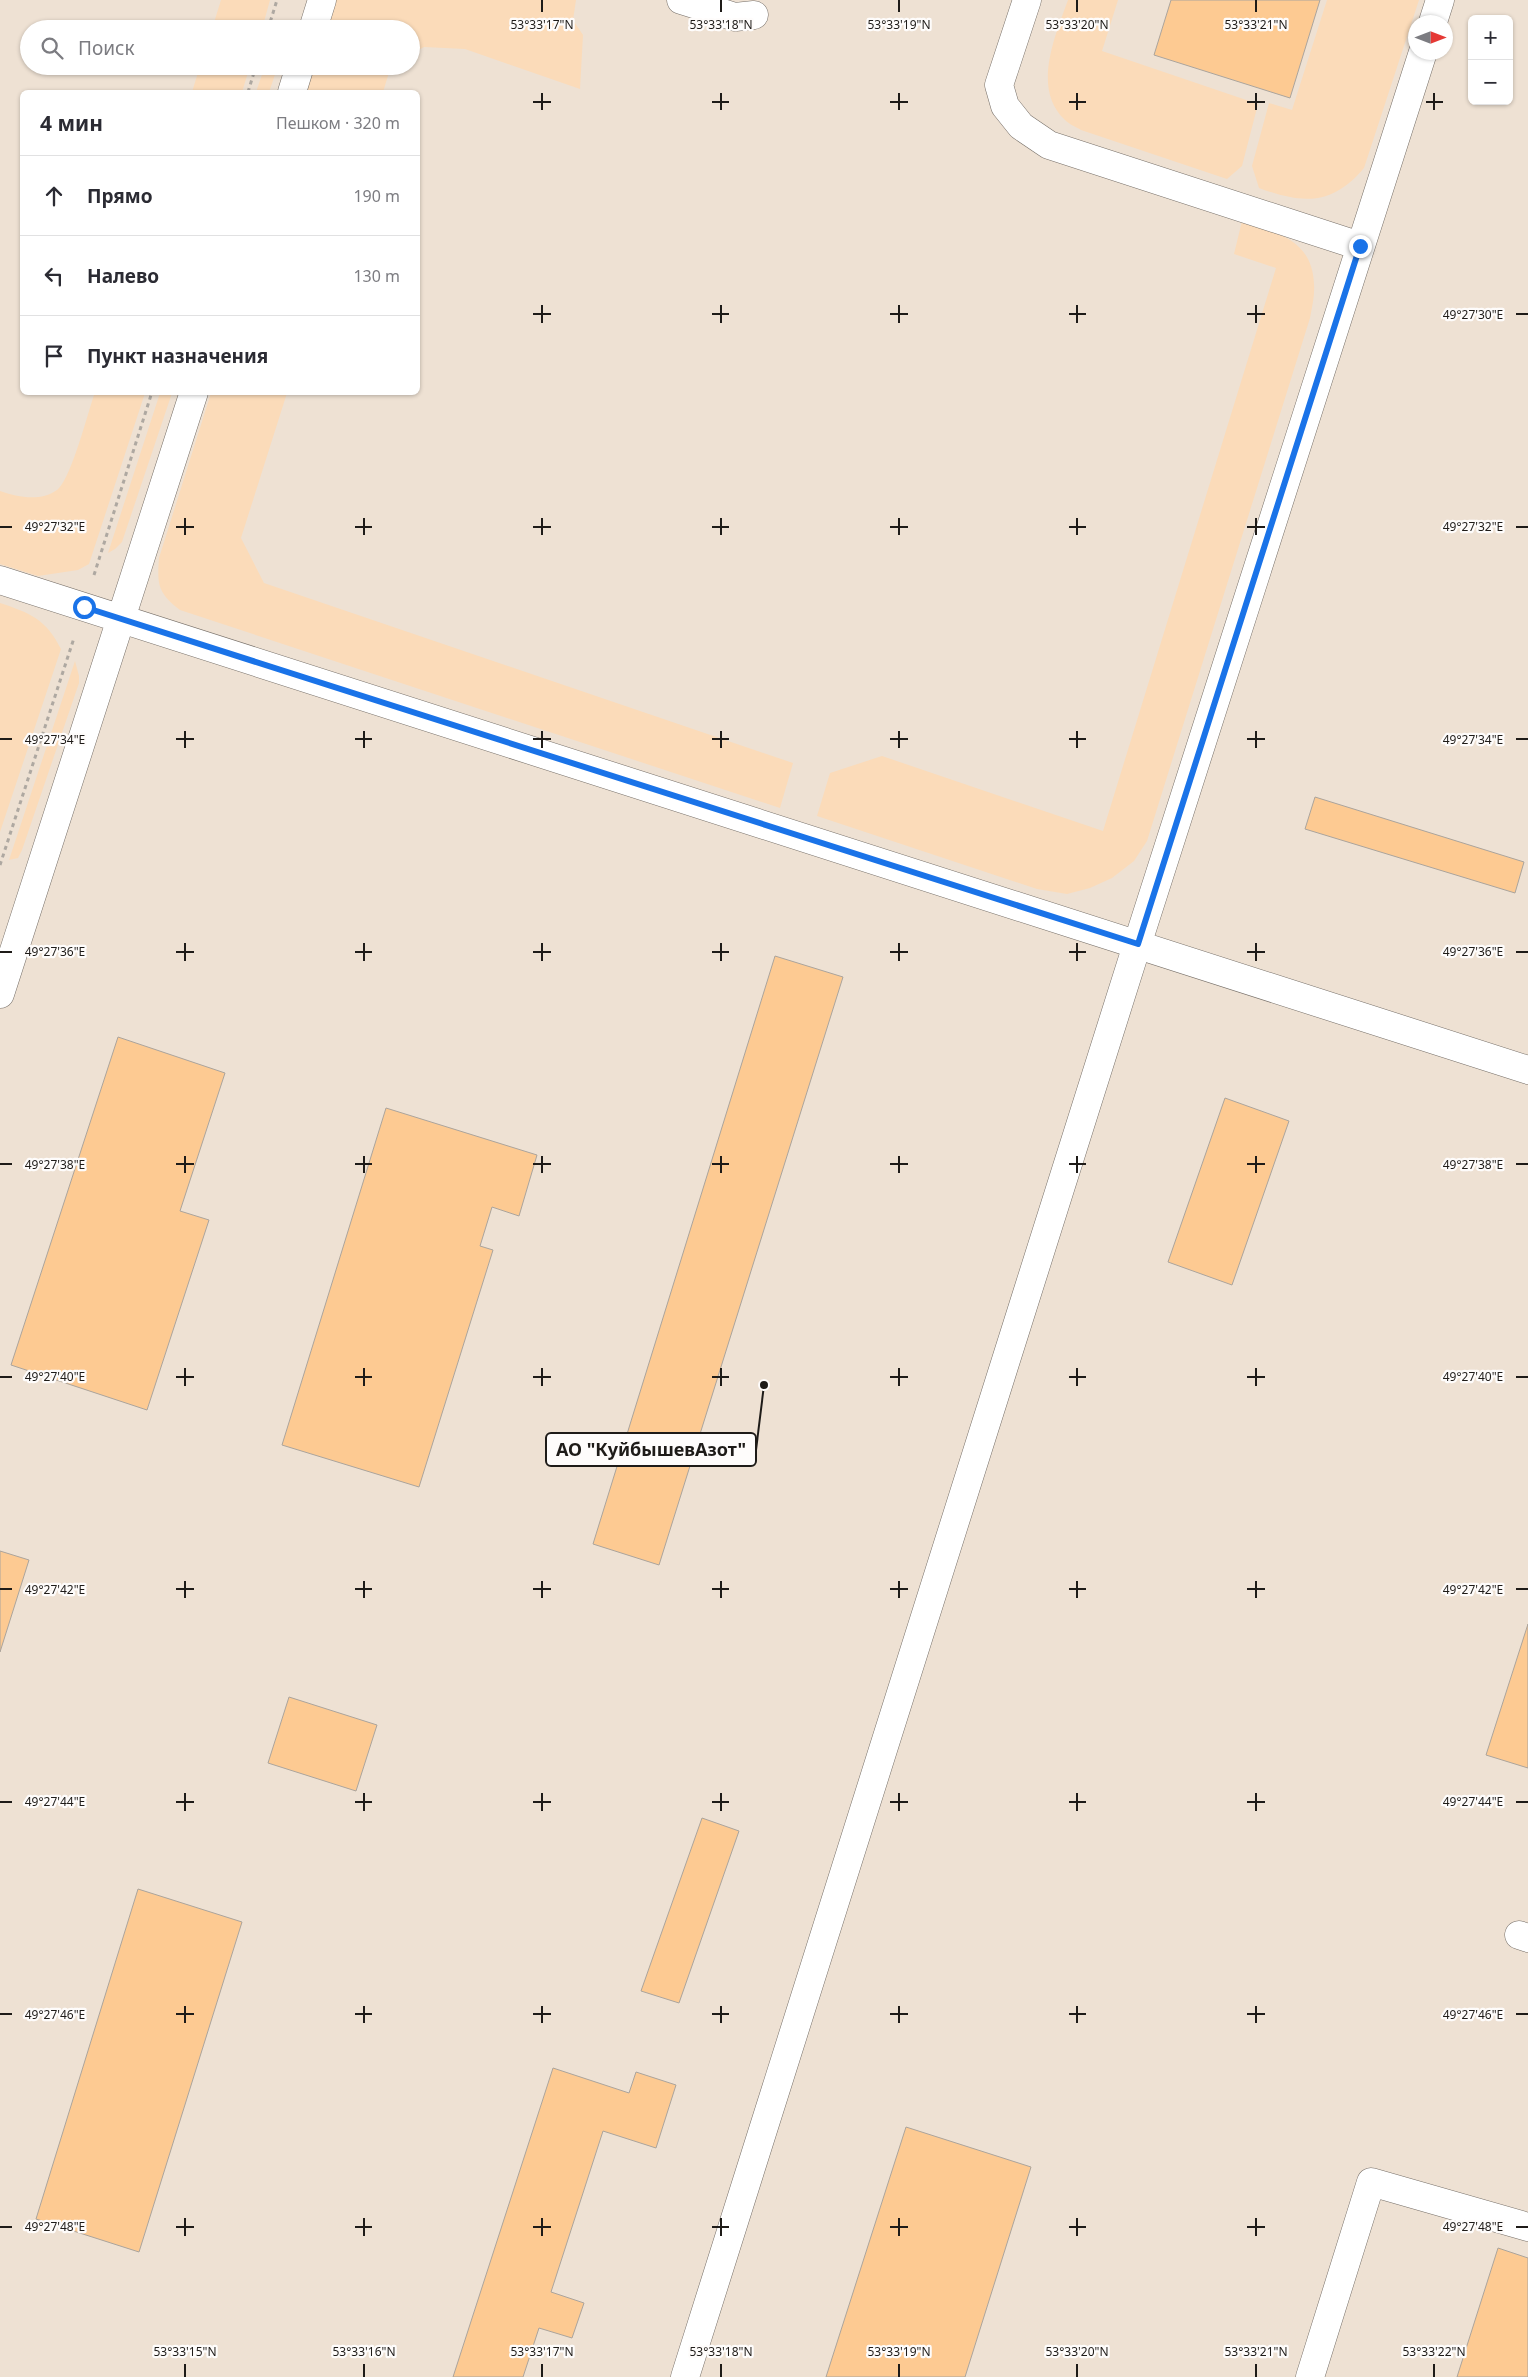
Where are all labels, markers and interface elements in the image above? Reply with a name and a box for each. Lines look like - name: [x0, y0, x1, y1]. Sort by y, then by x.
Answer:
- north arrow: [1408, 15, 1453, 60]
- map controls: [1468, 15, 1513, 105]
- button: +: [1468, 15, 1513, 60]
- text: 53°33'17"N: [510, 16, 574, 33]
- text: 53°33'18"N: [689, 16, 753, 33]
- text: 53°33'19"N: [867, 16, 931, 33]
- text: 53°33'20"N: [1045, 16, 1109, 33]
- text: 53°33'21"N: [1224, 16, 1288, 33]
- search box: [20, 20, 420, 75]
- icon: search: [38, 34, 66, 62]
- text: Поиск: [78, 35, 134, 61]
- button: −: [1468, 60, 1513, 105]
- text: 4 мин: [40, 109, 103, 137]
- text: Пешком · 320 m: [276, 112, 400, 134]
- icon: ahead: [40, 182, 68, 210]
- text: Прямо: [87, 183, 153, 209]
- text: 190 m: [353, 185, 400, 207]
- route end: [1349, 235, 1372, 258]
- icon: left: [40, 262, 68, 290]
- text: Налево: [87, 263, 159, 289]
- text: 130 m: [353, 265, 400, 287]
- text: 49°27'30"E: [1443, 306, 1503, 323]
- icon: arrive: [40, 342, 68, 370]
- text: Пункт назначения: [87, 343, 268, 369]
- text: 49°27'32"E: [25, 518, 85, 535]
- text: 49°27'32"E: [1443, 518, 1503, 535]
- route start: [73, 596, 96, 619]
- text: 49°27'34"E: [25, 731, 85, 748]
- text: 49°27'34"E: [1443, 731, 1503, 748]
- text: 49°27'36"E: [25, 943, 85, 960]
- text: 49°27'36"E: [1443, 943, 1503, 960]
- text: 49°27'38"E: [25, 1156, 85, 1173]
- text: 49°27'38"E: [1443, 1156, 1503, 1173]
- text: 49°27'40"E: [25, 1368, 85, 1385]
- text: 49°27'40"E: [1443, 1368, 1503, 1385]
- callout: АО "КуйбышевАзот": [546, 1433, 756, 1466]
- text: АО "КуйбышевАзот": [556, 1437, 746, 1461]
- text: 49°27'42"E: [25, 1581, 85, 1598]
- text: 49°27'42"E: [1443, 1581, 1503, 1598]
- text: 49°27'44"E: [25, 1793, 85, 1810]
- text: 49°27'44"E: [1443, 1793, 1503, 1810]
- text: 49°27'46"E: [25, 2006, 85, 2023]
- text: 49°27'46"E: [1443, 2006, 1503, 2023]
- text: 49°27'48"E: [25, 2218, 85, 2235]
- text: 49°27'48"E: [1443, 2218, 1503, 2235]
- text: 53°33'15"N: [153, 2343, 217, 2360]
- text: 53°33'16"N: [332, 2343, 396, 2360]
- text: 53°33'17"N: [510, 2343, 574, 2360]
- text: 53°33'18"N: [689, 2343, 753, 2360]
- text: 53°33'19"N: [867, 2343, 931, 2360]
- text: 53°33'20"N: [1045, 2343, 1109, 2360]
- text: 53°33'21"N: [1224, 2343, 1288, 2360]
- text: 53°33'22"N: [1402, 2343, 1466, 2360]

